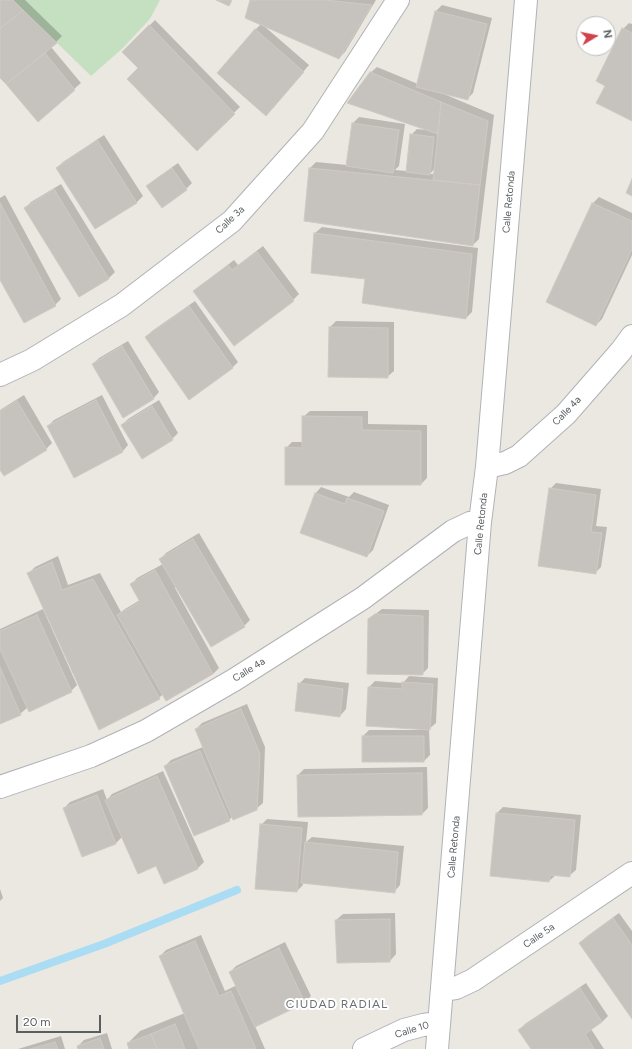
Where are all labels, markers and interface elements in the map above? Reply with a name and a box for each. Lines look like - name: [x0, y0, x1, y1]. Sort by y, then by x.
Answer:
- north arrow: [576, 16, 616, 56]
- text: N: [600, 29, 614, 39]
- street label: Calle Retonda: [500, 170, 518, 234]
- street label: Calle 3a: [213, 204, 247, 236]
- street label: Calle 4a: [550, 394, 584, 428]
- street label: Calle Retonda: [472, 492, 490, 556]
- street label: Calle 4a: [231, 655, 267, 685]
- street label: Calle Retonda: [445, 815, 463, 879]
- street label: Calle 5a: [521, 921, 557, 951]
- district label: CIUDAD RADIAL: [286, 997, 388, 1011]
- scale bar: [18, 1007, 103, 1033]
- text: 20 m: [23, 1015, 51, 1029]
- street label: Calle 10: [393, 1019, 431, 1041]

